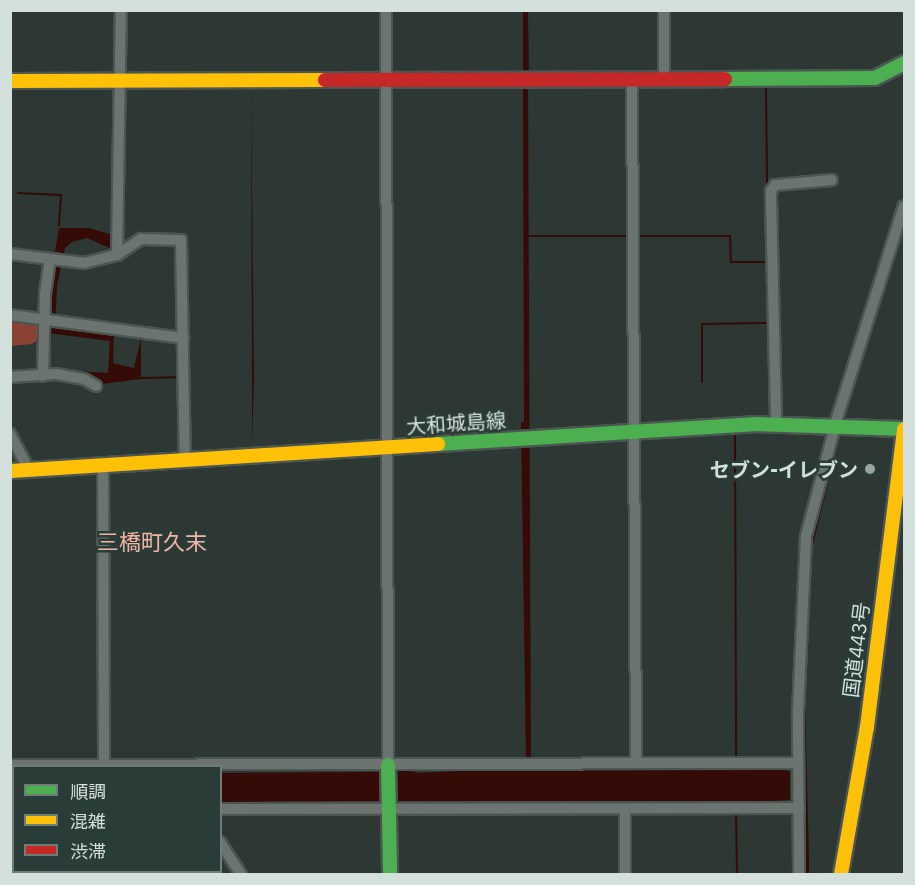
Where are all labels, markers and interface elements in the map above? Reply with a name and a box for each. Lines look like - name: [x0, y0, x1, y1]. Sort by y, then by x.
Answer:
- street label: 大和城島線: [405, 408, 507, 438]
- place label: セブン-イレブン: [710, 457, 858, 481]
- marker: セブン-イレブン: [863, 462, 877, 476]
- district label: 三橋町久末: [97, 529, 207, 555]
- street label: 国道443号: [838, 601, 874, 699]
- legend: [12, 765, 222, 873]
- text: 順調: [70, 780, 106, 803]
- text: 混雑: [70, 810, 106, 833]
- text: 渋滞: [70, 840, 106, 863]

